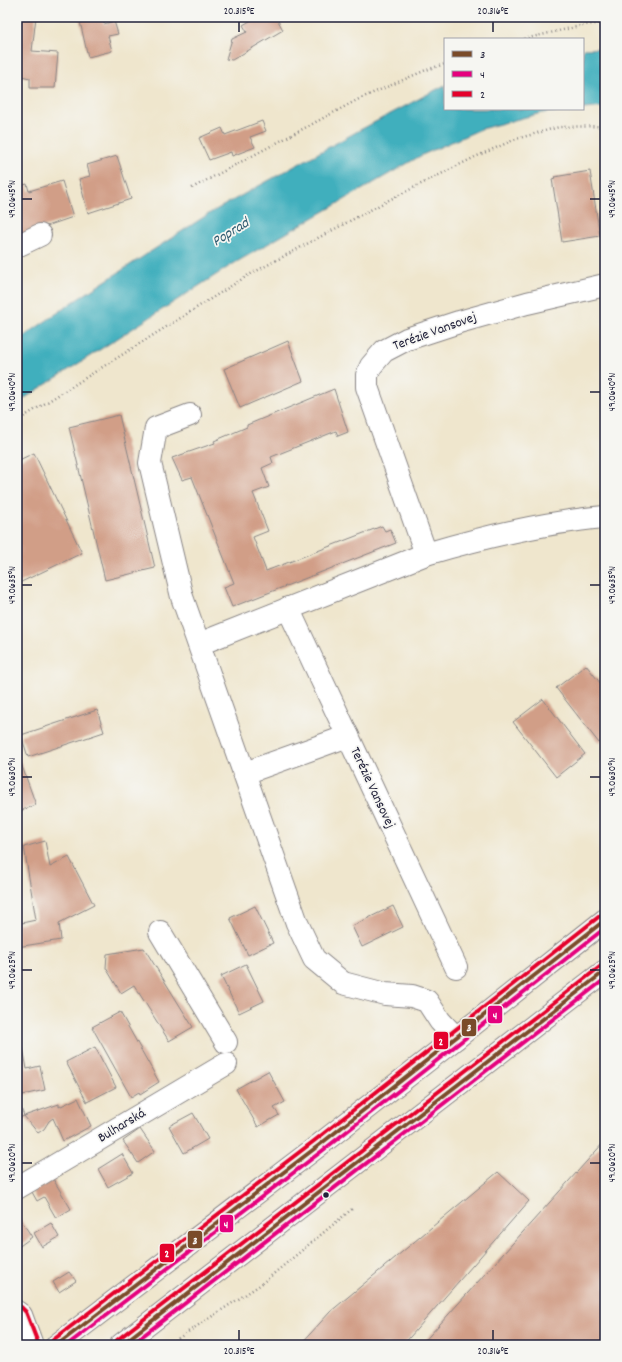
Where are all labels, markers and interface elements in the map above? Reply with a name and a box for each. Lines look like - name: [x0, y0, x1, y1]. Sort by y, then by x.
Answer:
- text: 20.315°E: [224, 5, 255, 19]
- text: 20.316°E: [478, 5, 509, 19]
- legend: [444, 38, 584, 110]
- text: 3: [480, 47, 485, 64]
- text: 4: [480, 67, 485, 84]
- text: 2: [480, 87, 485, 104]
- text: 49.0645°N: [6, 180, 20, 218]
- text: 49.0645°N: [606, 180, 620, 218]
- water label: Poprad: [208, 212, 255, 253]
- street label: Terézie Vansovej: [390, 308, 480, 356]
- text: 49.0640°N: [6, 373, 20, 411]
- text: 49.0640°N: [606, 373, 620, 411]
- text: 49.0635°N: [6, 566, 20, 604]
- text: 49.0635°N: [606, 566, 620, 604]
- street label: Terézie Vansovej: [344, 744, 400, 832]
- text: 49.0630°N: [6, 758, 20, 796]
- text: 49.0630°N: [606, 758, 620, 796]
- text: 49.0625°N: [6, 951, 20, 989]
- text: 49.0625°N: [606, 951, 620, 989]
- line badge: 4: [487, 1005, 503, 1024]
- text: 4: [493, 1009, 497, 1025]
- line badge: 3: [461, 1018, 477, 1037]
- text: 3: [467, 1021, 472, 1037]
- line badge: 2: [433, 1031, 449, 1050]
- text: 2: [439, 1035, 444, 1051]
- street label: Bulharská: [94, 1104, 150, 1148]
- text: 49.0620°N: [6, 1144, 20, 1182]
- text: 49.0620°N: [606, 1144, 620, 1182]
- unlabelled marker: [321, 1190, 331, 1200]
- line badge: 4: [219, 1214, 234, 1233]
- text: 4: [224, 1218, 228, 1234]
- line badge: 3: [187, 1230, 203, 1249]
- text: 3: [193, 1234, 198, 1250]
- line badge: 2: [159, 1243, 175, 1263]
- text: 2: [165, 1247, 170, 1263]
- text: 20.315°E: [224, 1345, 255, 1359]
- text: 20.316°E: [478, 1345, 509, 1359]

